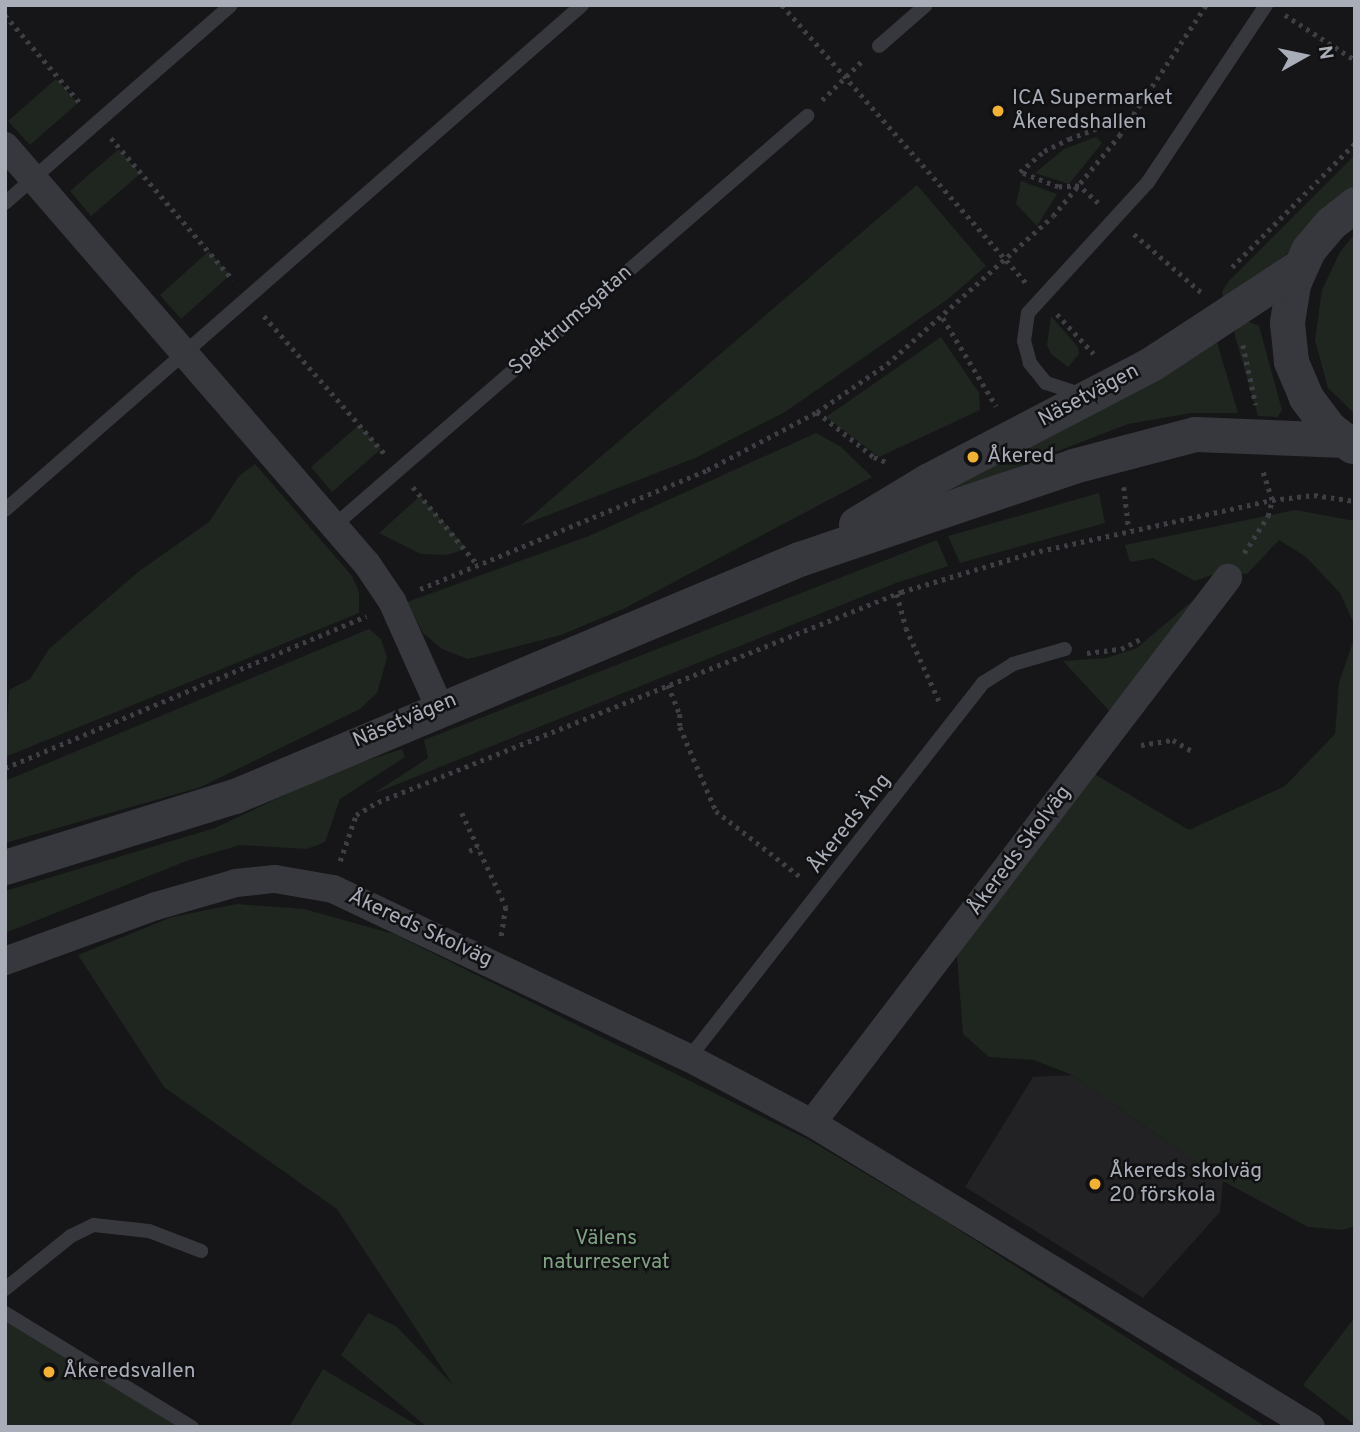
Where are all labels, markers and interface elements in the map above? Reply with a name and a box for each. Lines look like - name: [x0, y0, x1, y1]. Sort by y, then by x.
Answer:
- north arrow: [1269, 21, 1339, 91]
- text: N: [1312, 44, 1338, 61]
- place label: ICA Supermarket Åkeredshallen: [1012, 86, 1173, 136]
- marker: ICA Supermarket Åkeredshallen: [990, 103, 1006, 119]
- street label: Spektrumsgatan: [504, 261, 638, 381]
- street label: Näsetvägen: [1035, 359, 1143, 433]
- place label: Åkered: [987, 444, 1054, 470]
- marker: Åkered: [965, 449, 981, 465]
- street label: Näsetvägen: [349, 688, 461, 754]
- street label: Åkereds Äng: [803, 769, 897, 879]
- street label: Åkereds Skolväg: [963, 781, 1077, 921]
- street label: Åkereds Skolväg: [344, 885, 496, 973]
- place label: Åkereds skolväg 20 förskola: [1109, 1159, 1262, 1209]
- marker: Åkereds skolväg 20 förskola: [1087, 1176, 1103, 1192]
- park label: Välens naturreservat: [542, 1226, 670, 1276]
- place label: Åkeredsvallen: [63, 1359, 196, 1385]
- marker: Åkeredsvallen: [41, 1364, 57, 1380]

